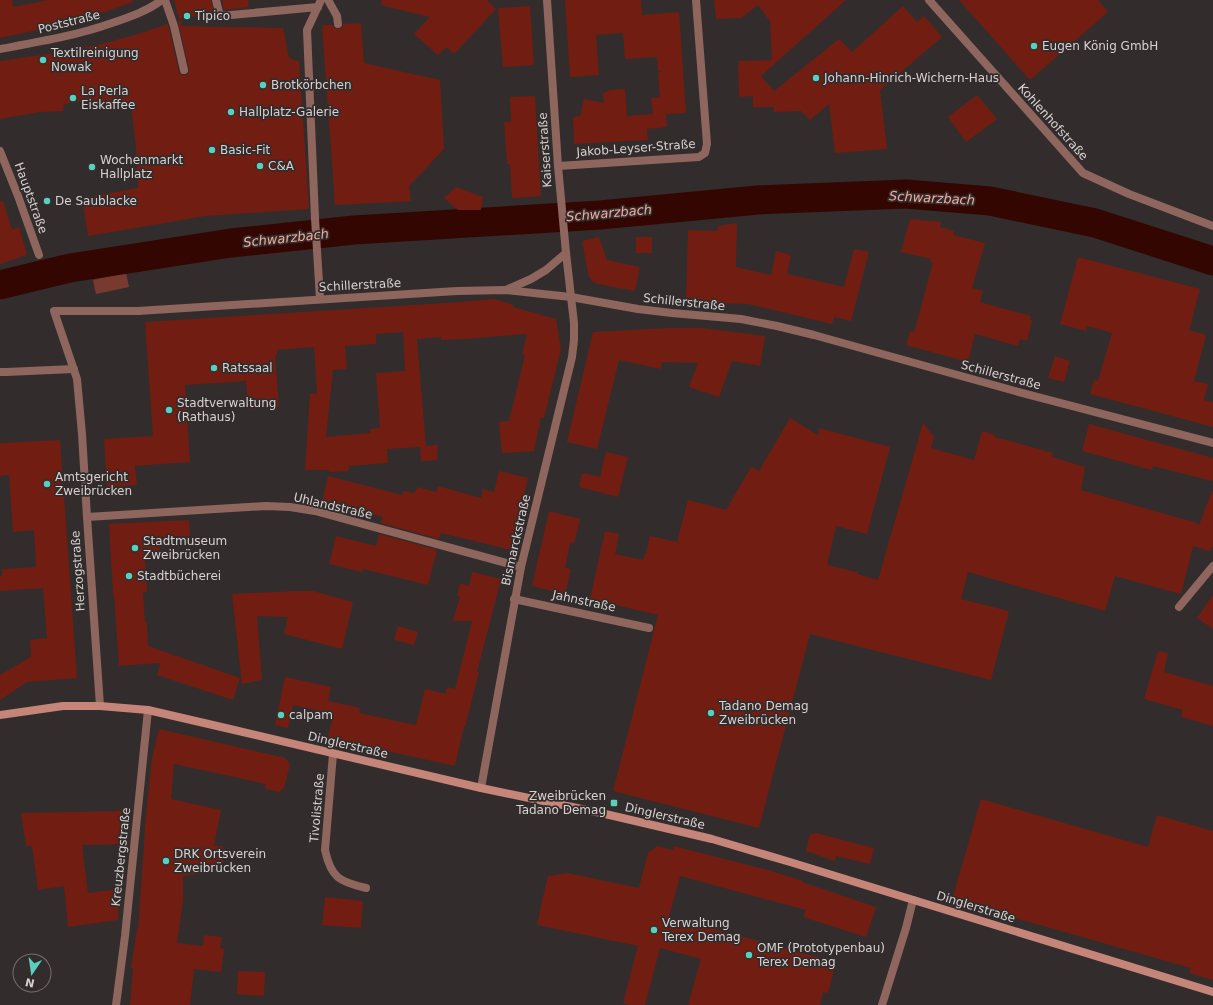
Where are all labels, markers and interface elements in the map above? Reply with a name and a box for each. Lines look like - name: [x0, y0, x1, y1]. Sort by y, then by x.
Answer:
- street label: Poststraße: [37, 8, 101, 36]
- place label: Tipico: [194, 9, 230, 23]
- marker: Tipico: [182, 11, 192, 21]
- place label: Eugen König GmbH: [1042, 39, 1158, 53]
- marker: Eugen König GmbH: [1029, 41, 1039, 51]
- place label: Textilreinigung Nowak: [50, 46, 139, 74]
- marker: Textilreinigung Nowak: [38, 55, 48, 65]
- place label: Johann-Hinrich-Wichern-Haus: [823, 71, 999, 85]
- marker: Johann-Hinrich-Wichern-Haus: [811, 73, 821, 83]
- place label: Brotkörbchen: [271, 78, 352, 92]
- marker: Brotkörbchen: [258, 80, 268, 90]
- street label: Kohlenhofstraße: [1015, 81, 1091, 163]
- place label: La Perla Eiskaffee: [81, 84, 135, 112]
- marker: La Perla Eiskaffee: [68, 93, 78, 103]
- place label: Hallplatz-Galerie: [239, 105, 339, 119]
- marker: Hallplatz-Galerie: [226, 107, 236, 117]
- street label: Kaiserstraße: [535, 112, 555, 188]
- street label: Jakob-Leyser-Straße: [575, 137, 696, 159]
- place label: Basic-Fit: [220, 143, 270, 157]
- marker: Basic-Fit: [207, 145, 217, 155]
- place label: Wochenmarkt Hallplatz: [100, 153, 184, 181]
- place label: C&A: [268, 159, 295, 173]
- street label: Hauptstraße: [12, 161, 50, 235]
- marker: C&A: [255, 161, 265, 171]
- marker: Wochenmarkt Hallplatz: [87, 162, 97, 172]
- water label: Schwarzbach: [889, 188, 975, 208]
- place label: De Saublacke: [55, 194, 137, 208]
- marker: De Saublacke: [42, 196, 52, 206]
- water label: Schwarzbach: [566, 202, 652, 224]
- water label: Schwarzbach: [242, 226, 330, 250]
- street label: Schillerstraße: [319, 276, 401, 294]
- street label: Schillerstraße: [642, 291, 726, 313]
- street label: Schillerstraße: [959, 358, 1043, 392]
- place label: Ratssaal: [222, 361, 273, 375]
- marker: Ratssaal: [209, 363, 219, 373]
- place label: Stadtverwaltung (Rathaus): [177, 396, 276, 424]
- marker: Stadtverwaltung (Rathaus): [164, 405, 174, 415]
- place label: Amtsgericht Zweibrücken: [55, 470, 132, 498]
- marker: Amtsgericht Zweibrücken: [42, 479, 52, 489]
- street label: Uhlandstraße: [292, 490, 374, 522]
- street label: Bismarckstraße: [499, 493, 533, 587]
- street label: Herzogstraße: [68, 530, 88, 612]
- place label: Stadtmuseum Zweibrücken: [143, 534, 227, 562]
- marker: Stadtmuseum Zweibrücken: [130, 543, 140, 553]
- place label: Stadtbücherei: [137, 569, 221, 583]
- marker: Stadtbücherei: [124, 571, 134, 581]
- street label: Jahnstraße: [550, 587, 617, 615]
- place label: Tadano Demag Zweibrücken: [718, 699, 809, 727]
- place label: calpam: [289, 708, 333, 722]
- marker: Tadano Demag Zweibrücken: [706, 708, 716, 718]
- marker: calpam: [276, 710, 286, 720]
- street label: Dinglerstraße: [307, 729, 389, 761]
- street label: Tivolistraße: [307, 773, 327, 844]
- place label: Zweibrücken Tadano Demag: [515, 789, 606, 817]
- marker: Zweibrücken Tadano Demag: [609, 798, 619, 808]
- street label: Dinglerstraße: [624, 800, 706, 832]
- street label: Kreuzbergstraße: [109, 807, 133, 907]
- place label: DRK Ortsverein Zweibrücken: [174, 847, 266, 875]
- marker: DRK Ortsverein Zweibrücken: [161, 856, 171, 866]
- street label: Dinglerstraße: [935, 888, 1017, 926]
- place label: Verwaltung Terex Demag: [661, 916, 741, 944]
- marker: Verwaltung Terex Demag: [649, 925, 659, 935]
- place label: OMF (Prototypenbau) Terex Demag: [756, 941, 885, 969]
- marker: OMF (Prototypenbau) Terex Demag: [744, 950, 754, 960]
- north arrow: [12, 953, 52, 993]
- text: N: [24, 975, 36, 990]

